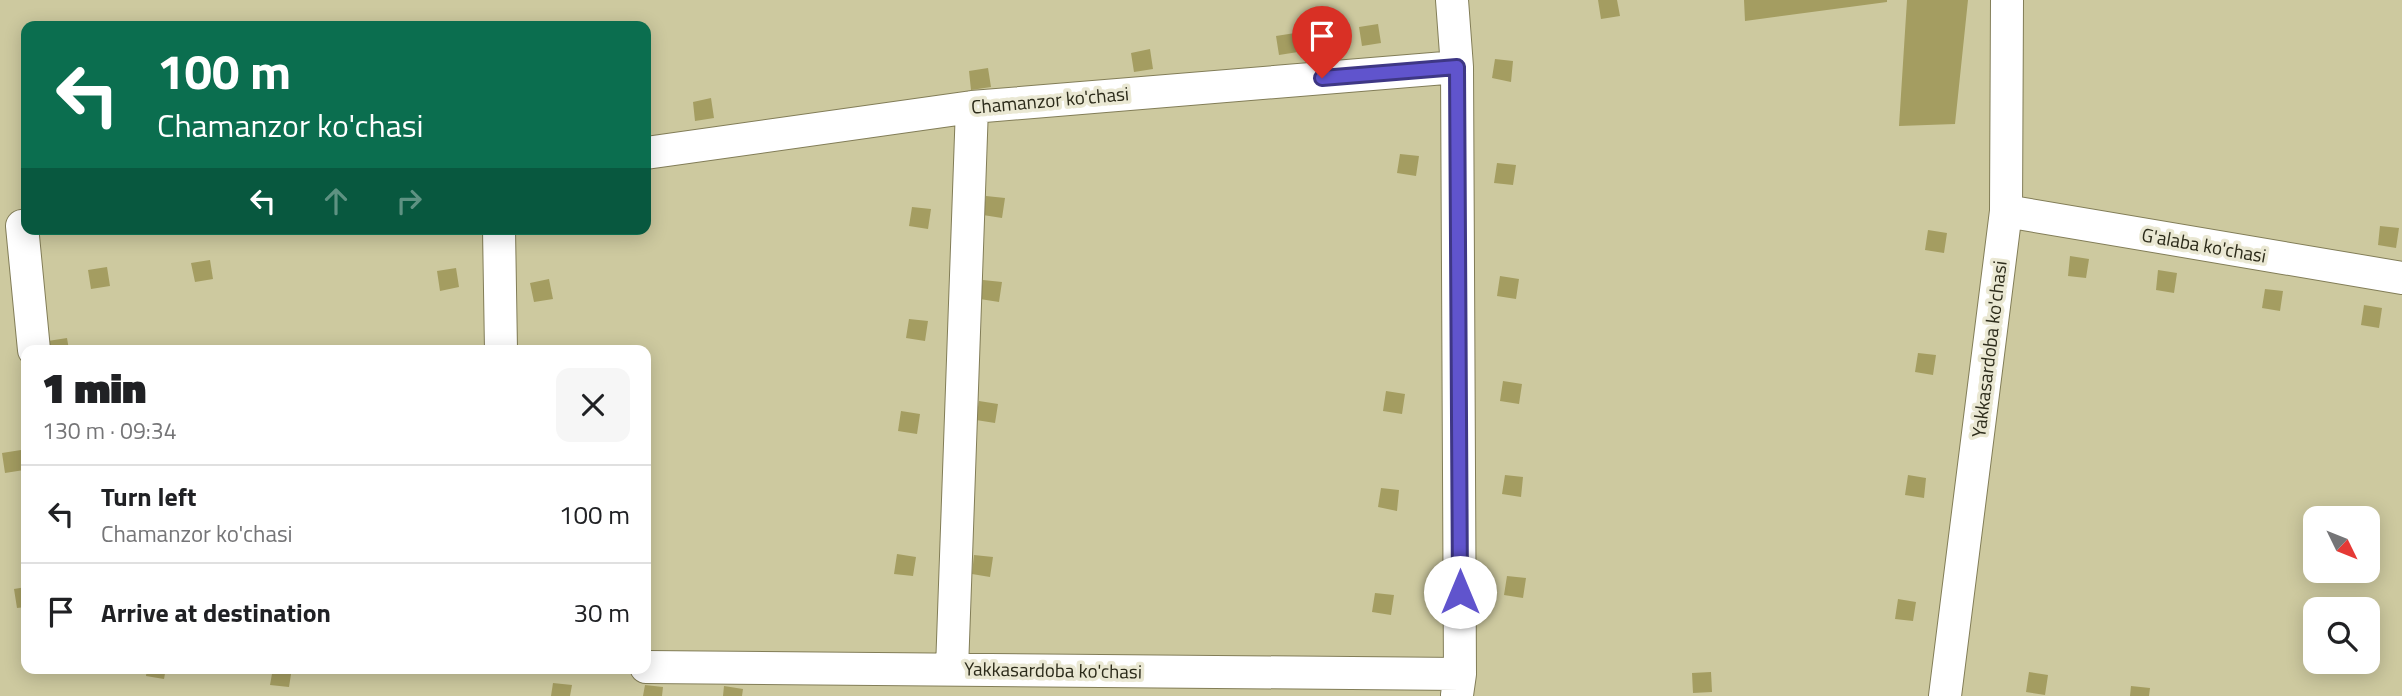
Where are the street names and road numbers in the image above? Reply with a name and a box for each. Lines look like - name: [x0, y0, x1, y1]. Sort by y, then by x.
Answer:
- street label: Chamanzor ko'chasi: [970, 78, 1130, 121]
- street label: G'alaba ko'chasi: [2140, 219, 2269, 270]
- street label: Yakkasardoba ko'chasi: [1963, 259, 2014, 439]
- street label: Yakkasardoba ko'chasi: [964, 653, 1142, 686]

